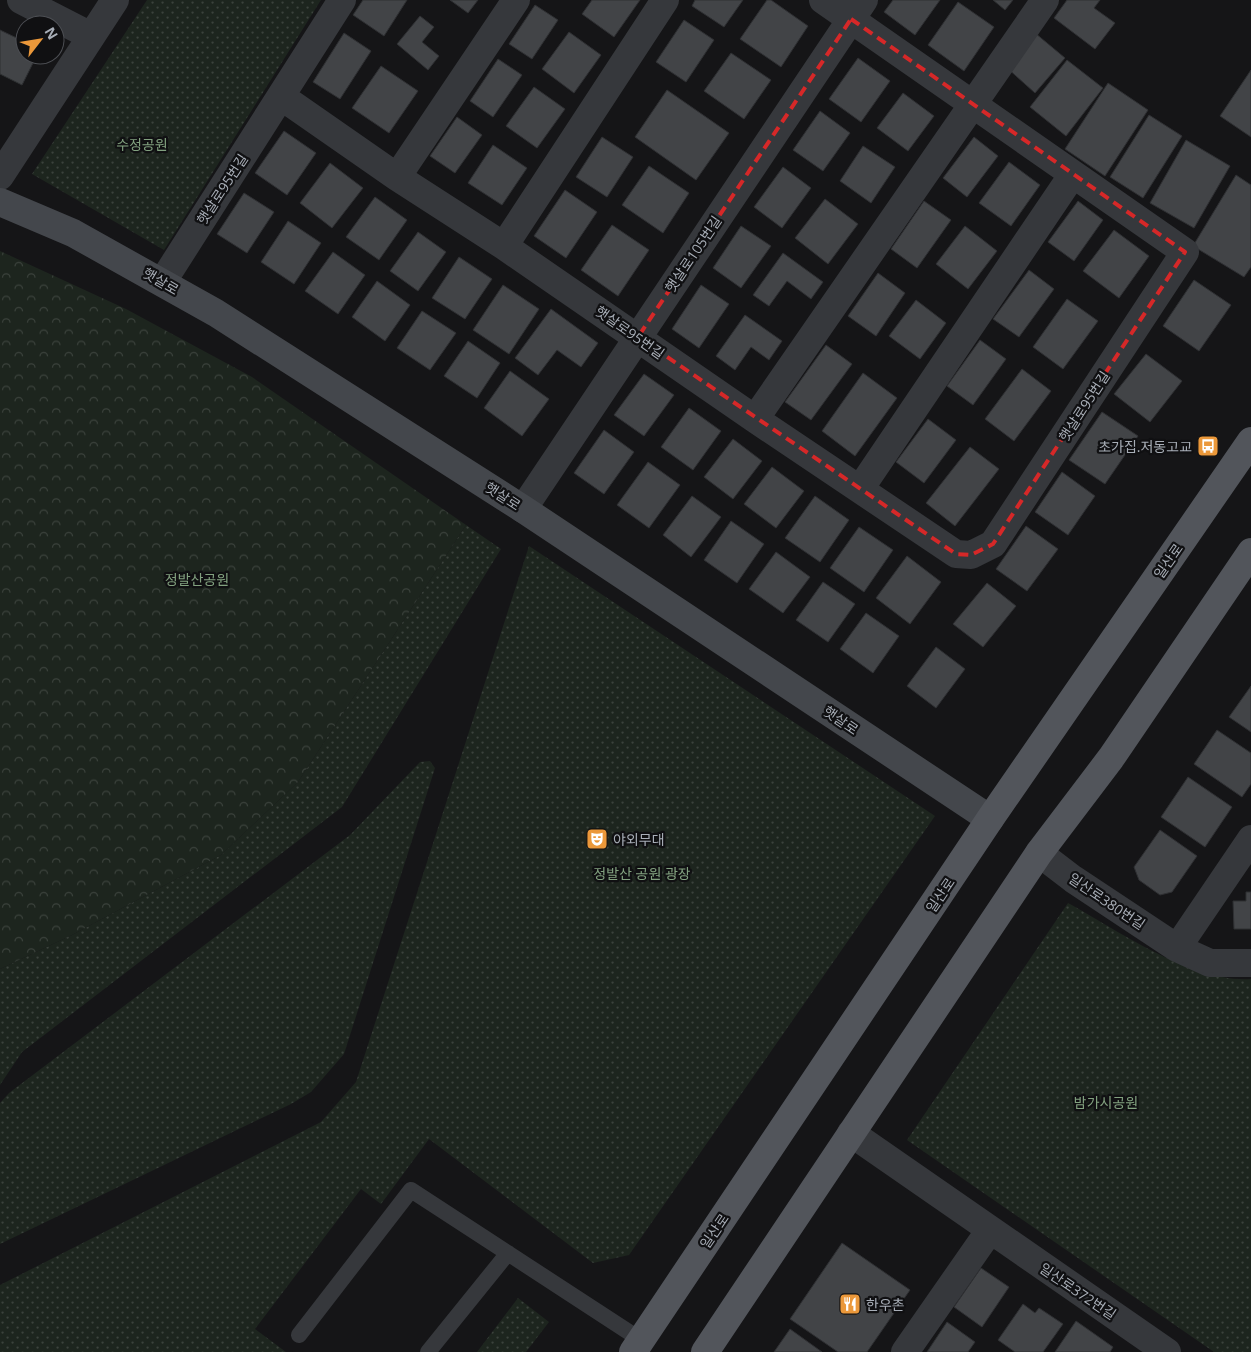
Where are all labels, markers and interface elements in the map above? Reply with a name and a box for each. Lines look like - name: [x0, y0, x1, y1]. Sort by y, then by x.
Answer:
- north arrow: [15, 15, 65, 65]
- text: N: [40, 23, 63, 43]
- park label: 수정공원: [116, 135, 168, 154]
- street label: 햇살로95번길: [192, 150, 252, 228]
- street label: 햇살로105번길: [660, 212, 726, 296]
- street label: 햇살로: [140, 263, 183, 299]
- street label: 햇살로95번길: [592, 301, 668, 363]
- street label: 햇살로95번길: [1054, 367, 1114, 445]
- bus stop icon: 초가집.저동고교: [1196, 434, 1220, 458]
- place label: 초가집.저동고교: [1098, 437, 1192, 456]
- street label: 햇살로: [482, 478, 524, 515]
- street label: 일산로: [1149, 540, 1187, 582]
- park label: 정발산공원: [165, 570, 229, 589]
- street label: 햇살로: [820, 701, 862, 739]
- theatre icon: 야외무대: [585, 827, 609, 851]
- place label: 야외무대: [613, 830, 665, 849]
- park label: 정발산 공원 광장: [593, 864, 691, 883]
- street label: 일산로380번길: [1065, 868, 1149, 934]
- street label: 일산로: [921, 874, 959, 916]
- park label: 밤가시공원: [1074, 1093, 1138, 1112]
- street label: 일산로: [695, 1210, 733, 1252]
- street label: 일산로372번길: [1036, 1258, 1120, 1324]
- restaurant icon: 한우촌: [838, 1292, 862, 1316]
- place label: 한우촌: [866, 1295, 905, 1314]

